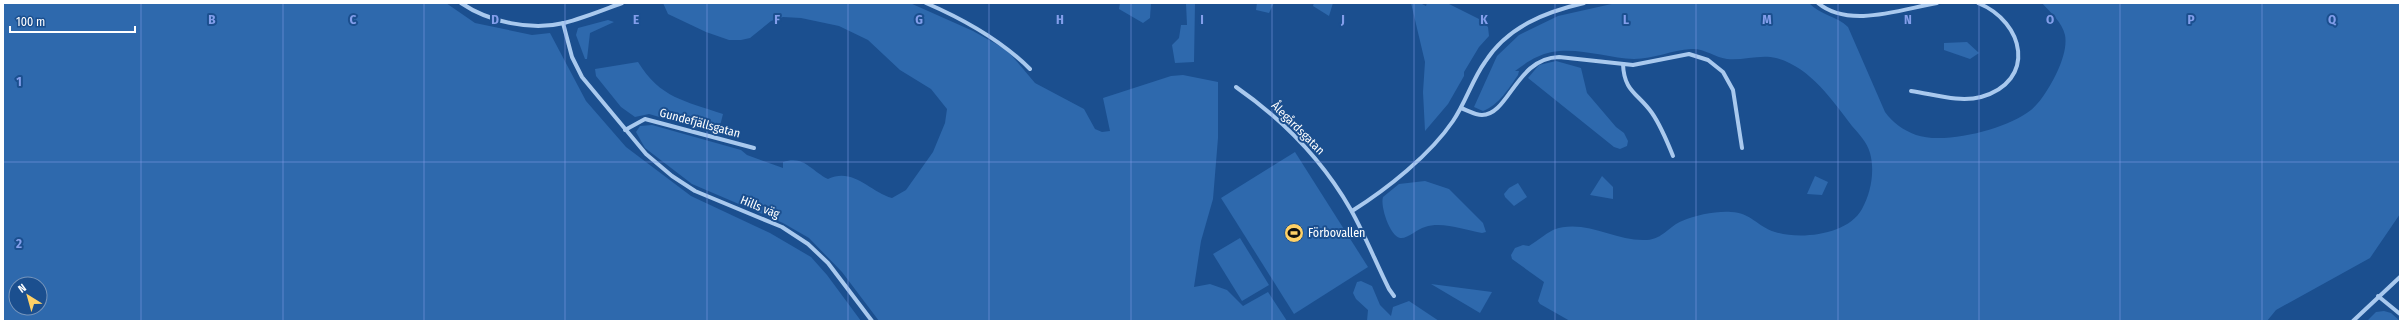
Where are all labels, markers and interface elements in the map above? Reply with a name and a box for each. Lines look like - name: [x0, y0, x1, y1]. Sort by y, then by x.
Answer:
- scale bar: [10, 8, 135, 34]
- text: B: [208, 12, 216, 27]
- text: C: [350, 12, 357, 27]
- text: D: [491, 12, 499, 27]
- text: E: [633, 12, 639, 27]
- text: F: [774, 12, 780, 27]
- text: G: [915, 12, 923, 27]
- text: H: [1056, 12, 1064, 27]
- text: I: [1200, 12, 1204, 27]
- text: J: [1340, 12, 1345, 27]
- text: K: [1480, 12, 1488, 27]
- text: L: [1623, 12, 1629, 27]
- text: M: [1762, 12, 1772, 27]
- text: N: [1904, 12, 1912, 27]
- text: O: [2046, 12, 2054, 27]
- text: P: [2187, 12, 2195, 27]
- text: Q: [2328, 12, 2337, 27]
- text: 100 m: [16, 15, 45, 29]
- text: 1: [16, 74, 22, 89]
- street label: Ålegårdsgatan: [1269, 97, 1329, 157]
- street label: Gundefjällsgatan: [658, 105, 742, 141]
- street label: Hills väg: [738, 193, 782, 221]
- sports icon: Förbovallen: [1283, 222, 1305, 244]
- place label: Förbovallen: [1308, 226, 1365, 240]
- text: 2: [15, 236, 22, 251]
- north arrow: [8, 276, 48, 316]
- text: N: [16, 281, 29, 296]

